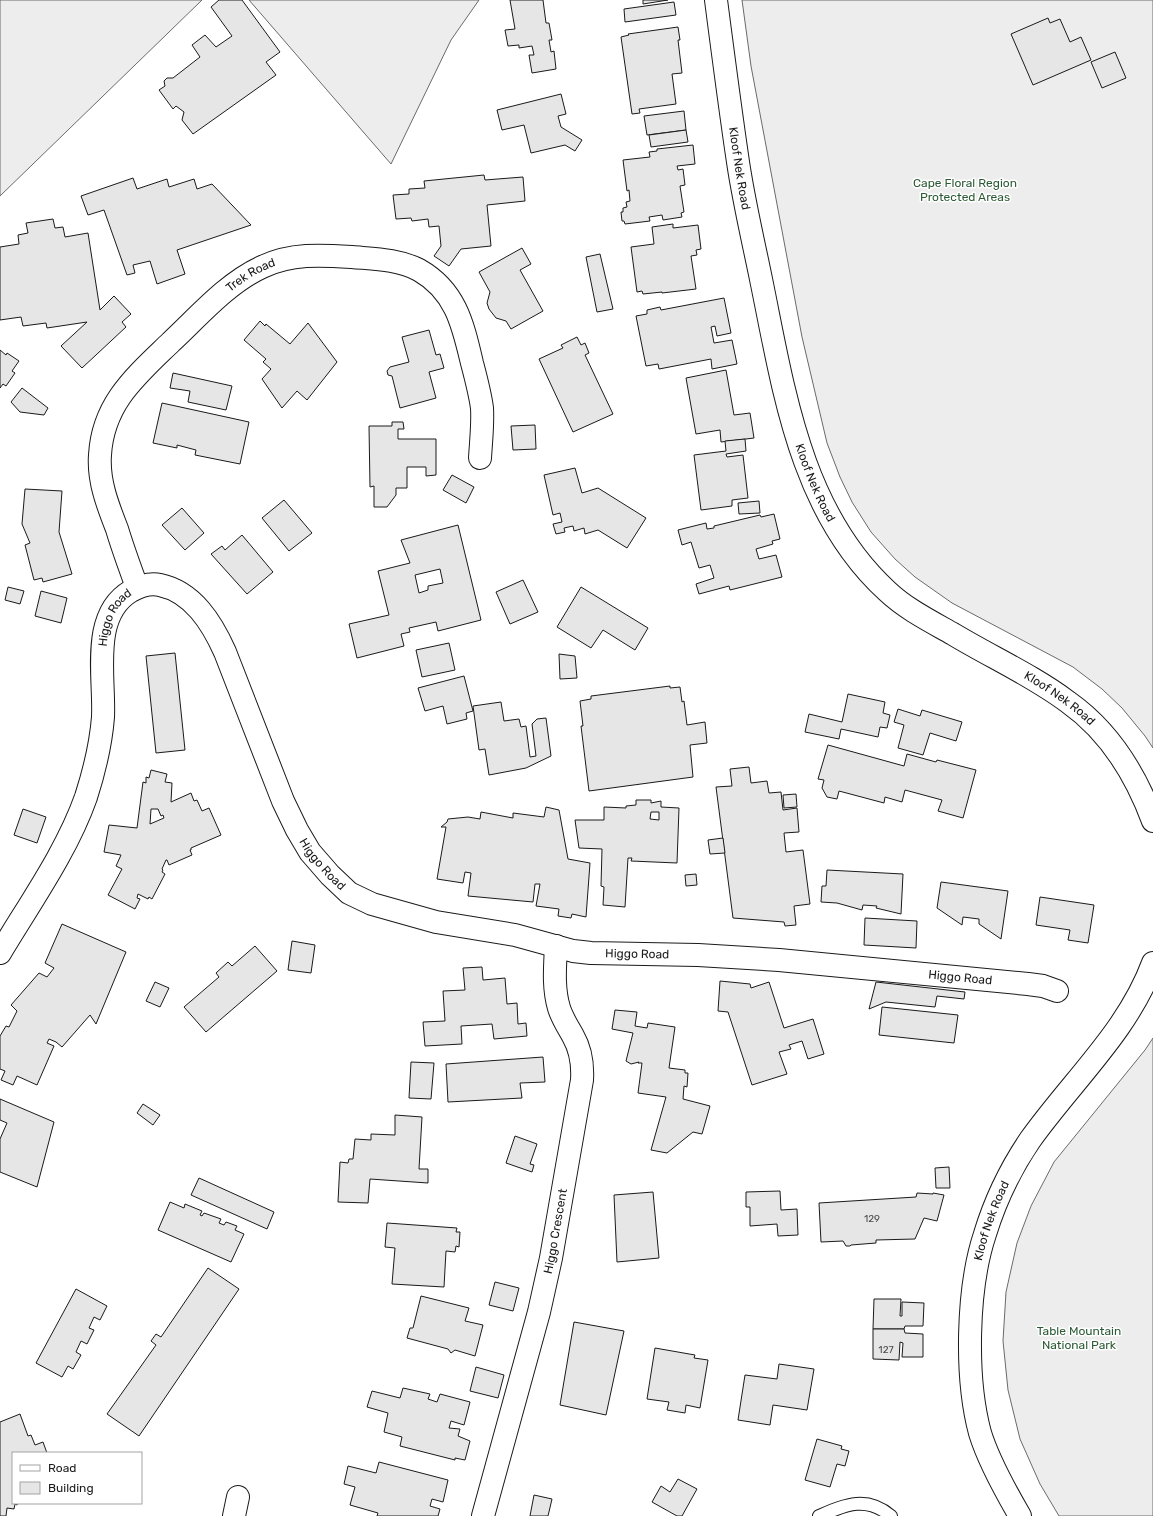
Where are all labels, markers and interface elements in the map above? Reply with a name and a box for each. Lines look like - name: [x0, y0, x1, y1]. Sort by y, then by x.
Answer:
- street label: Kloof Nek Road: [726, 126, 753, 211]
- park label: Cape Floral Region Protected Areas: [913, 176, 1017, 204]
- street label: Trek Road: [223, 255, 277, 295]
- street label: Kloof Nek Road: [792, 442, 838, 524]
- street label: Higgo Road: [95, 586, 134, 647]
- street label: Kloof Nek Road: [1022, 668, 1098, 728]
- street label: Higgo Road: [296, 836, 348, 893]
- street label: Higgo Road: [605, 946, 669, 961]
- street label: Higgo Road: [928, 967, 993, 988]
- street label: Kloof Nek Road: [971, 1179, 1012, 1262]
- street label: Higgo Crescent: [541, 1187, 570, 1275]
- house number: 129: [864, 1213, 880, 1225]
- park label: Table Mountain National Park: [1037, 1324, 1121, 1352]
- house number: 127: [878, 1344, 894, 1356]
- legend: [12, 1452, 142, 1504]
- text: Road: [48, 1461, 76, 1475]
- text: Building: [48, 1481, 94, 1495]

